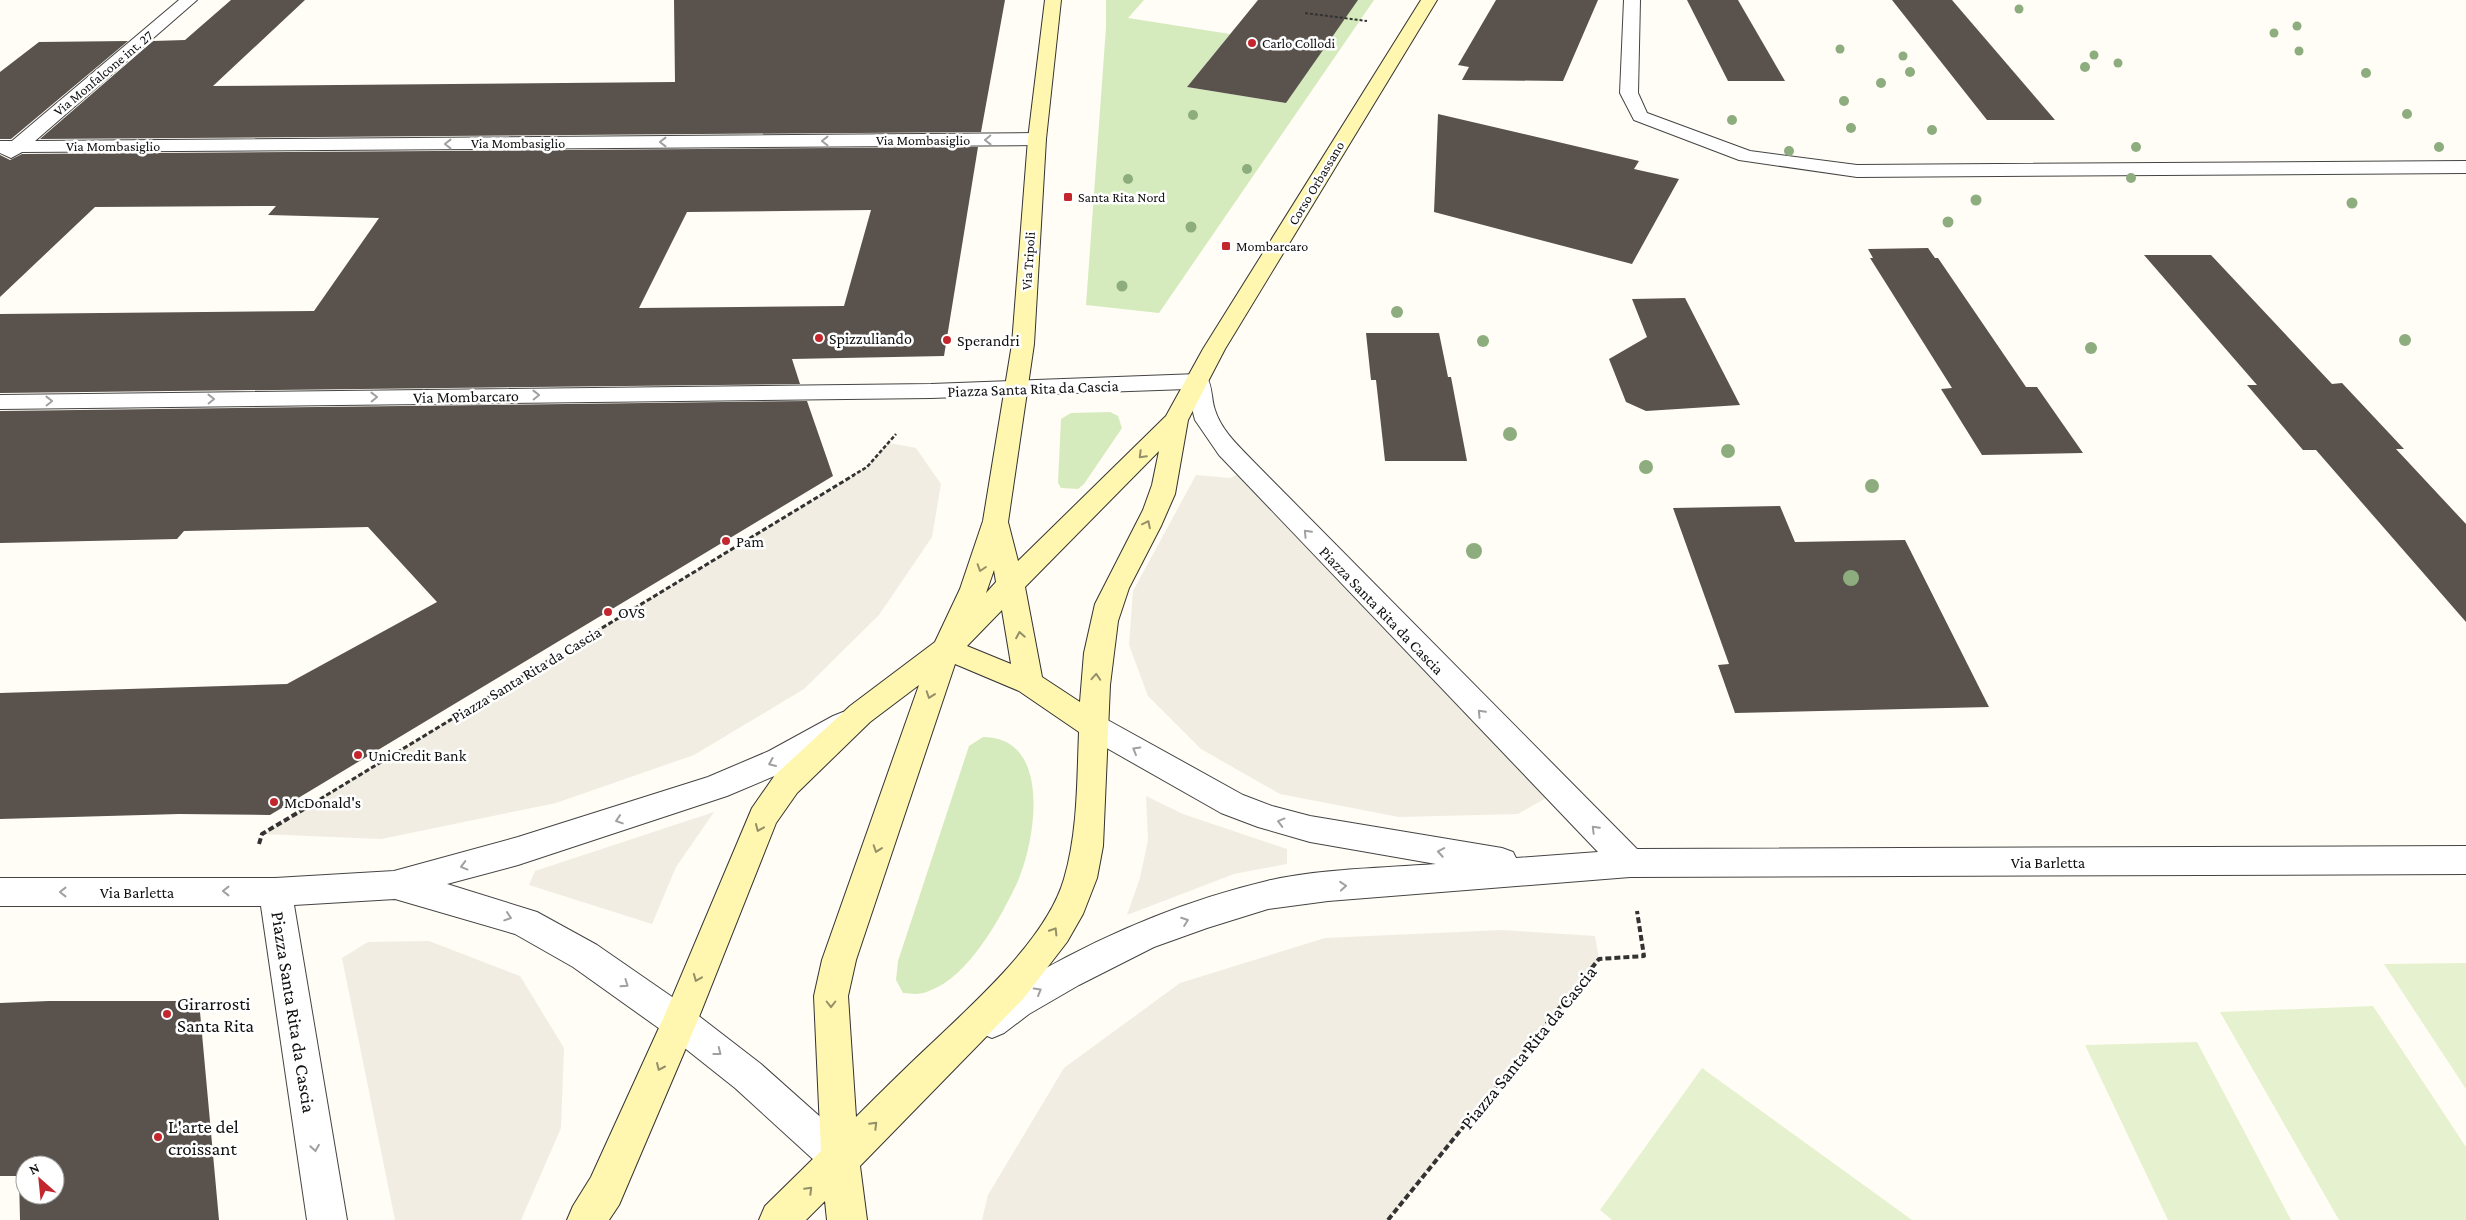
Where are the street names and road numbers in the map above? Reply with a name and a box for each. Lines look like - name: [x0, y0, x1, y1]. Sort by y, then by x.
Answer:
- street label: Via Monfalcone int. 27: [50, 27, 156, 119]
- street label: Via Mombasiglio: [876, 132, 970, 148]
- street label: Via Mombasiglio: [471, 135, 565, 151]
- street label: Via Mombasiglio: [66, 138, 160, 154]
- street label: Corso Orbassano: [1285, 138, 1347, 228]
- street label: Via Tripoli: [1018, 231, 1038, 291]
- street label: Piazza Santa Rita da Cascia: [947, 377, 1120, 400]
- street label: Via Mombarcaro: [413, 387, 519, 406]
- street label: Piazza Santa Rita da Cascia: [1316, 543, 1448, 678]
- street label: Piazza Santa Rita da Cascia: [448, 623, 605, 726]
- street label: Via Barletta: [2011, 854, 2086, 871]
- street label: Via Barletta: [100, 884, 175, 901]
- street label: Piazza Santa Rita da Cascia: [267, 910, 320, 1114]
- street label: Piazza Santa Rita da Cascia: [1456, 961, 1601, 1133]

